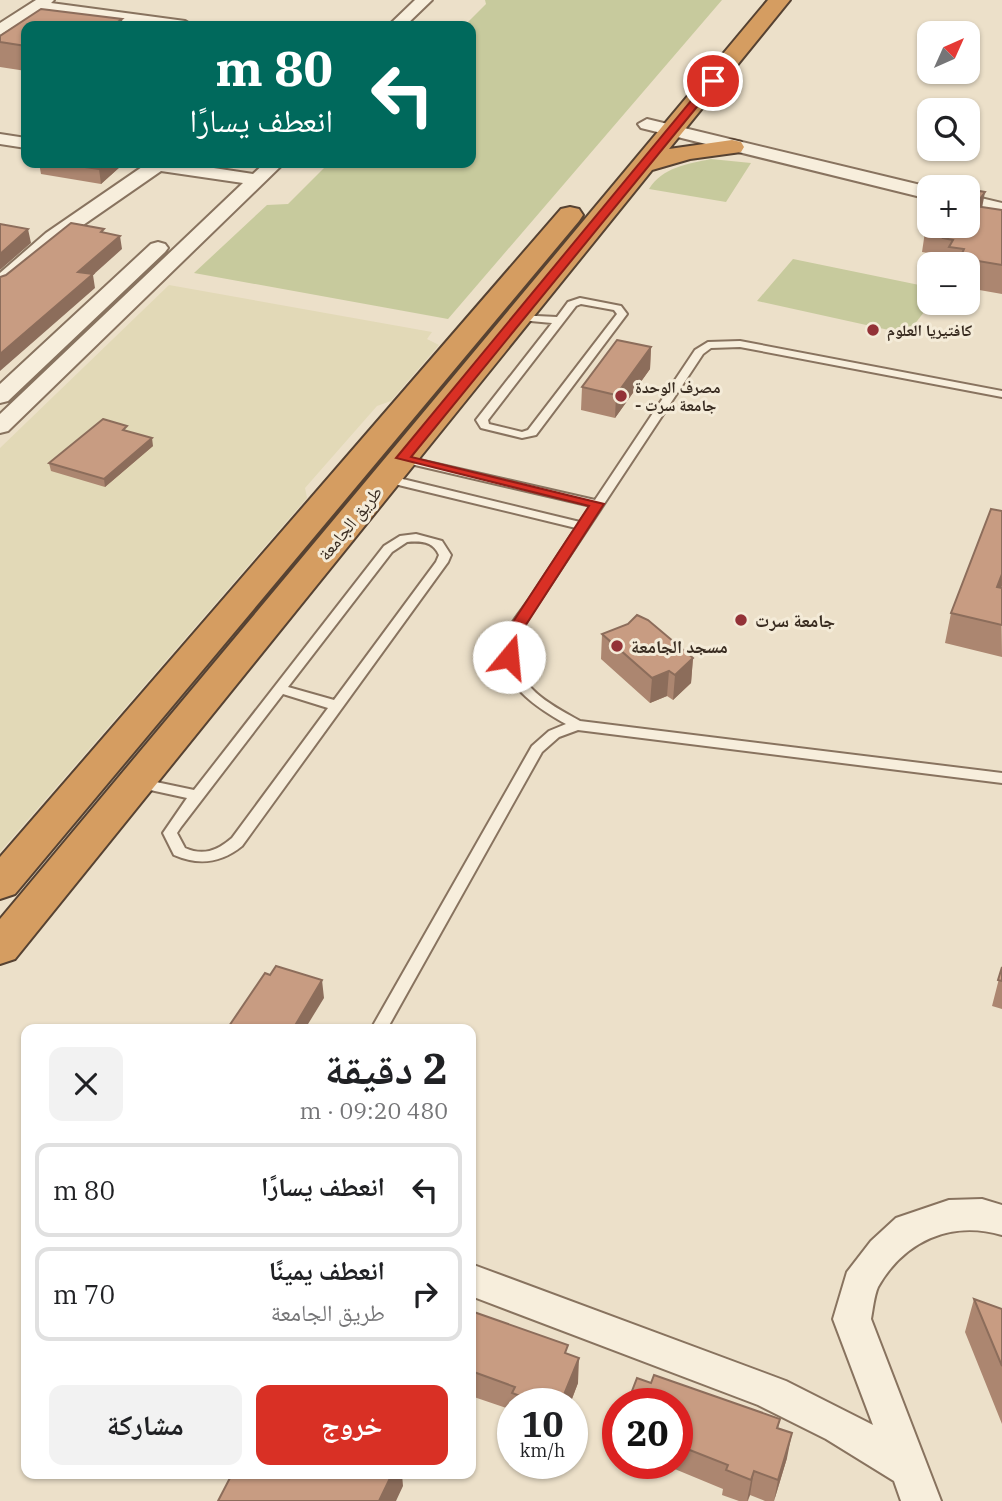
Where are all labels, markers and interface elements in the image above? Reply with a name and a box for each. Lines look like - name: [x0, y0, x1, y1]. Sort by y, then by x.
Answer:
- north arrow: [917, 21, 980, 84]
- map controls: [917, 21, 980, 315]
- text: 80 m: [215, 36, 333, 99]
- icon: left: [357, 49, 448, 140]
- pin: [683, 51, 743, 111]
- icon: arrive: [694, 62, 732, 100]
- button: search: [917, 98, 980, 161]
- text: انعطف يسارًا: [189, 99, 333, 141]
- button: +: [917, 175, 980, 238]
- button: −: [917, 252, 980, 315]
- place label: كافتيريا العلوم: [887, 320, 972, 342]
- marker: كافتيريا العلوم: [865, 322, 881, 338]
- place label: مصرف الوحدة - جامعة سرت: [635, 377, 720, 415]
- marker: مصرف الوحدة - جامعة سرت: [613, 388, 629, 404]
- street label: طريق الجامعة: [313, 481, 387, 565]
- place label: جامعة سرت: [755, 609, 836, 632]
- marker: جامعة سرت: [733, 612, 749, 628]
- position arrow: [472, 620, 546, 694]
- place label: مسجد الجامعة: [631, 635, 728, 658]
- marker: مسجد الجامعة: [609, 638, 625, 654]
- text: 2 دقيقة: [325, 1041, 448, 1096]
- button: close: [49, 1047, 123, 1121]
- text: 480 m · 09:20: [299, 1095, 448, 1125]
- text: انعطف يسارًا: [261, 1169, 385, 1203]
- icon: left: [406, 1171, 444, 1209]
- text: 80 m: [53, 1173, 115, 1207]
- text: انعطف يمينًا: [269, 1253, 385, 1287]
- icon: right: [406, 1275, 444, 1313]
- text: 70 m: [53, 1277, 115, 1311]
- text: طريق الجامعة: [271, 1297, 385, 1327]
- button: مشاركة: [49, 1385, 242, 1465]
- button: خروج: [256, 1385, 448, 1465]
- speed limit sign: 20: [602, 1388, 693, 1479]
- text: 10: [521, 1401, 564, 1447]
- text: km/h: [520, 1439, 565, 1462]

